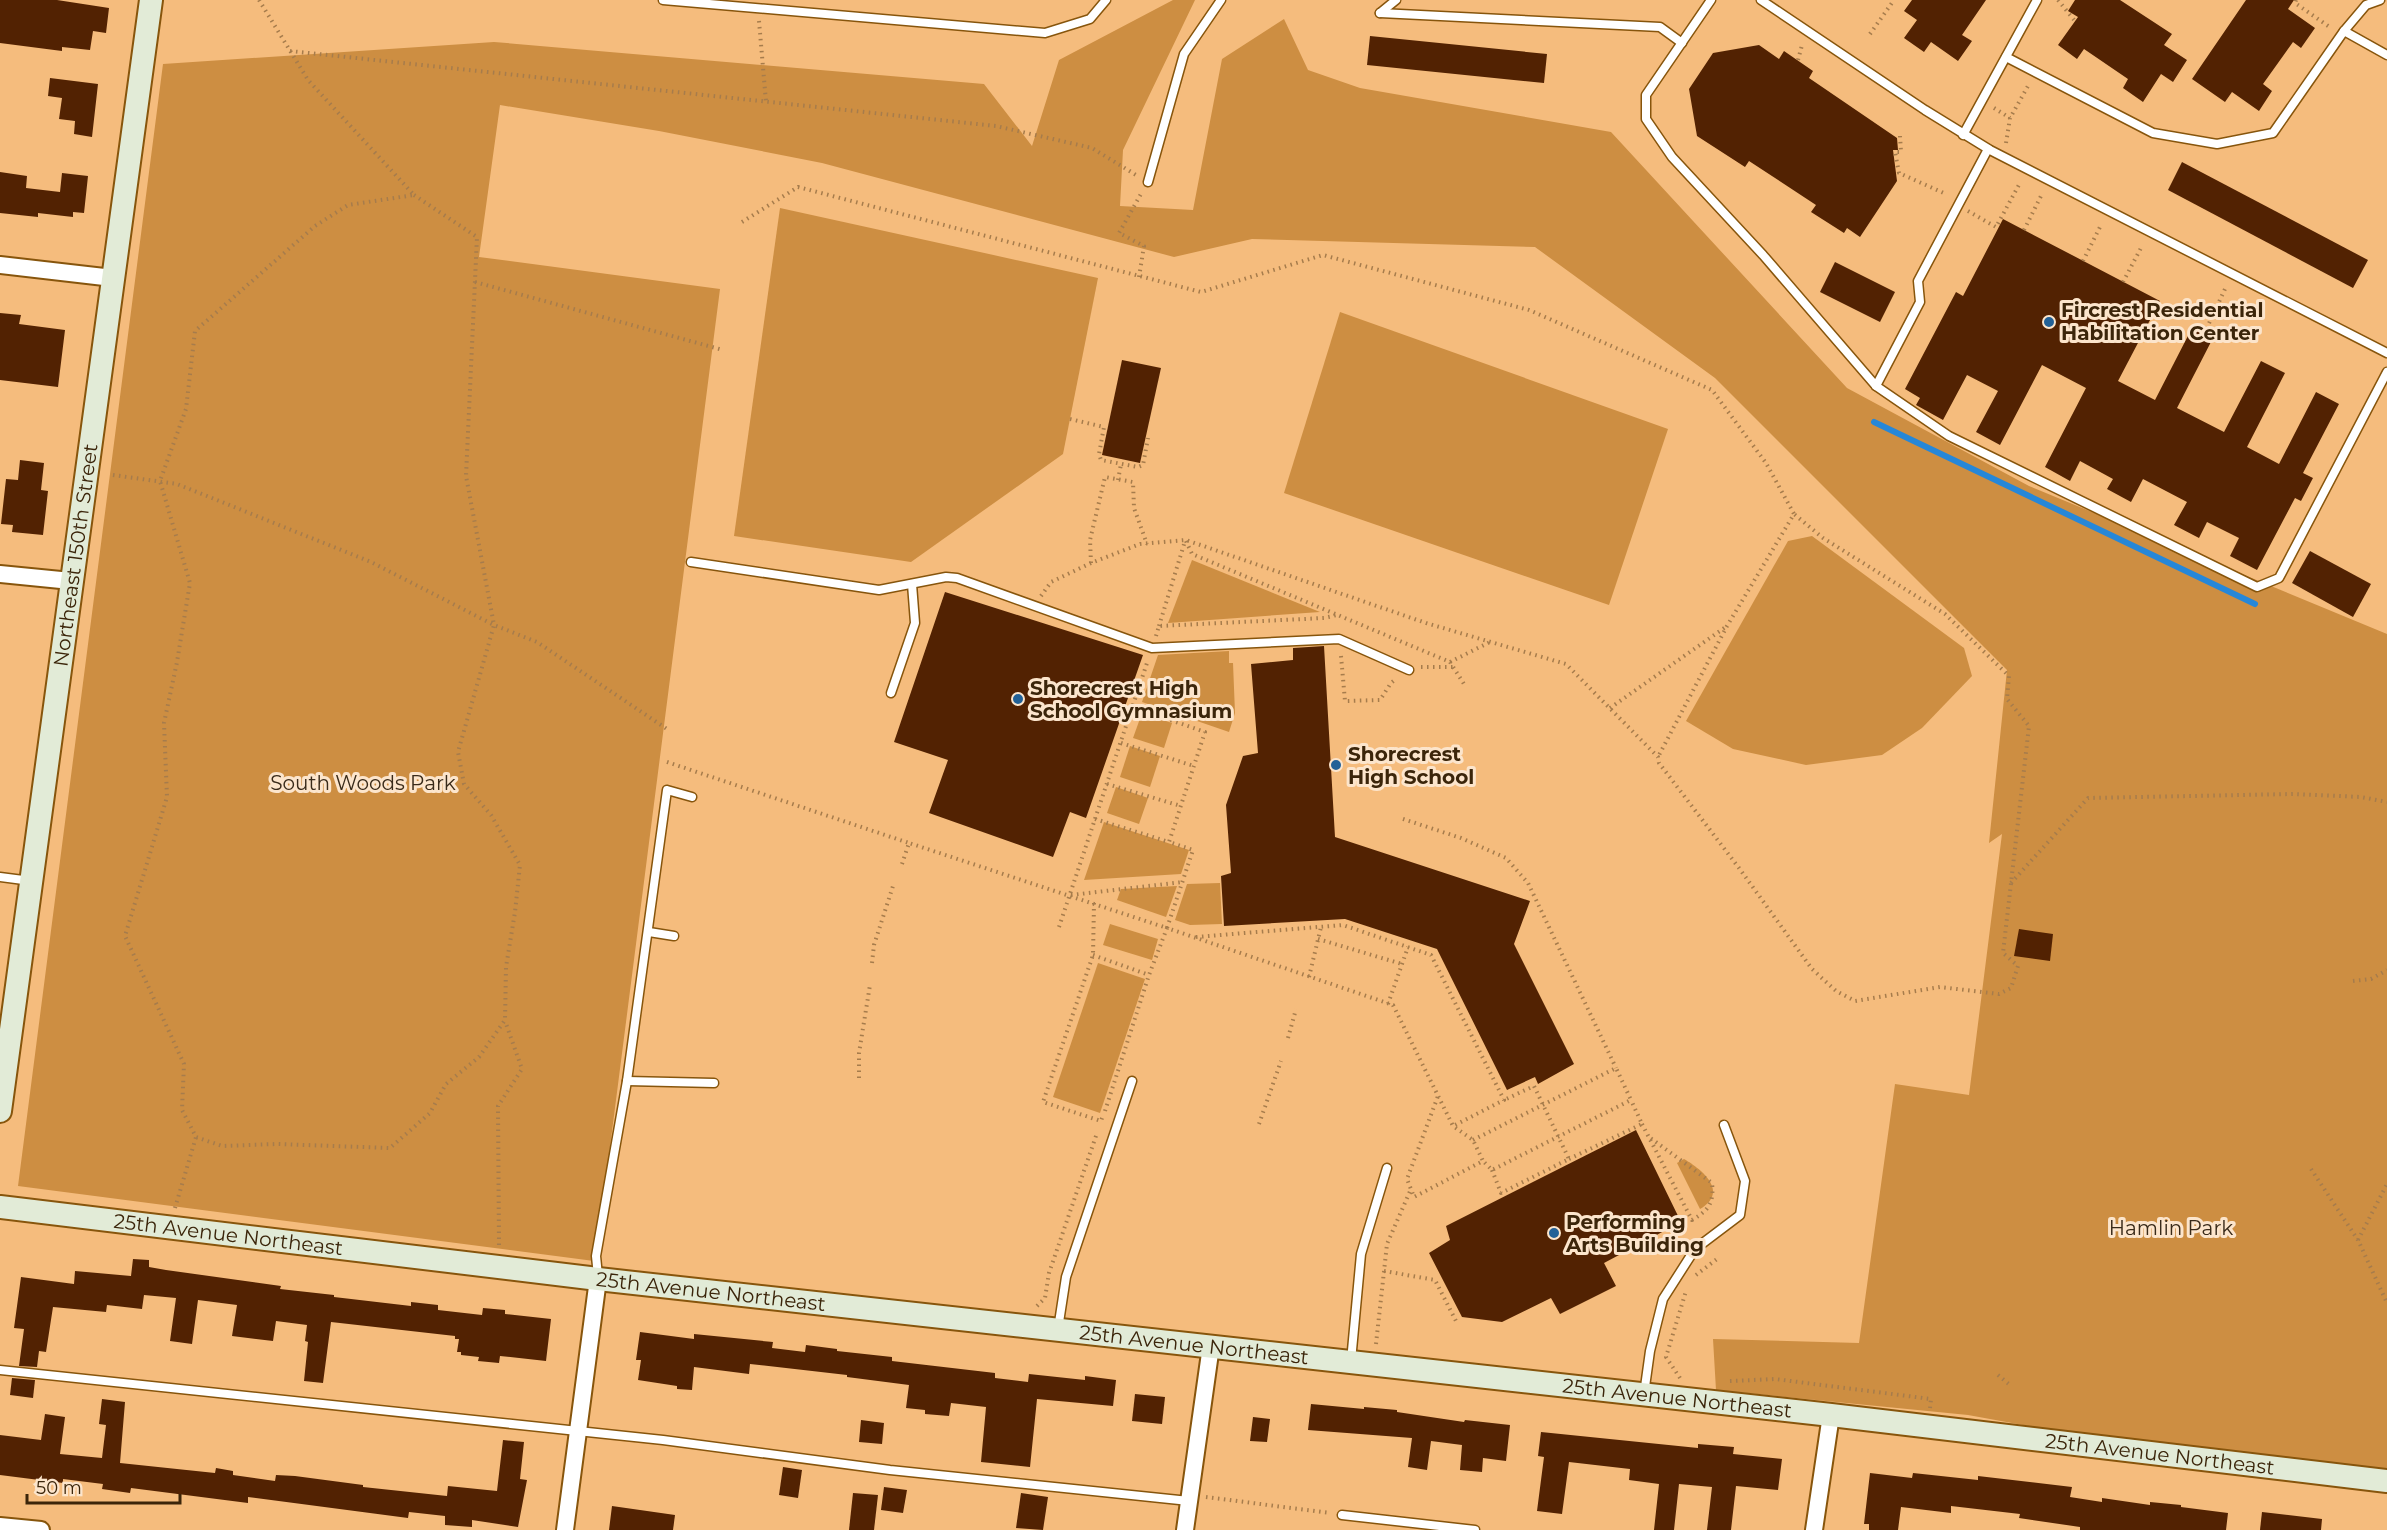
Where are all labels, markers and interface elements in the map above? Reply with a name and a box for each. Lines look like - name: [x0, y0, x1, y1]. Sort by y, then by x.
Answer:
- place label: Fircrest Residential Habilitation Center: [2061, 298, 2263, 345]
- marker: Fircrest Residential Habilitation Center: [2042, 315, 2056, 329]
- street label: Northeast 150th Street: [49, 442, 103, 668]
- place label: Shorecrest High School Gymnasium: [1030, 676, 1232, 723]
- marker: Shorecrest High School Gymnasium: [1011, 692, 1025, 706]
- place label: Shorecrest High School: [1348, 742, 1474, 789]
- marker: Shorecrest High School: [1329, 758, 1343, 772]
- park label: South Woods Park: [270, 771, 456, 795]
- street label: 25th Avenue Northeast: [112, 1209, 344, 1260]
- place label: Performing Arts Building: [1565, 1210, 1704, 1257]
- park label: Hamlin Park: [2109, 1216, 2233, 1240]
- marker: Performing Arts Building: [1547, 1226, 1561, 1240]
- street label: 25th Avenue Northeast: [595, 1267, 827, 1316]
- street label: 25th Avenue Northeast: [1078, 1320, 1310, 1369]
- street label: 25th Avenue Northeast: [1561, 1373, 1793, 1423]
- street label: 25th Avenue Northeast: [2044, 1429, 2276, 1480]
- scale bar: [27, 1467, 180, 1505]
- text: 50 m: [36, 1477, 82, 1499]

